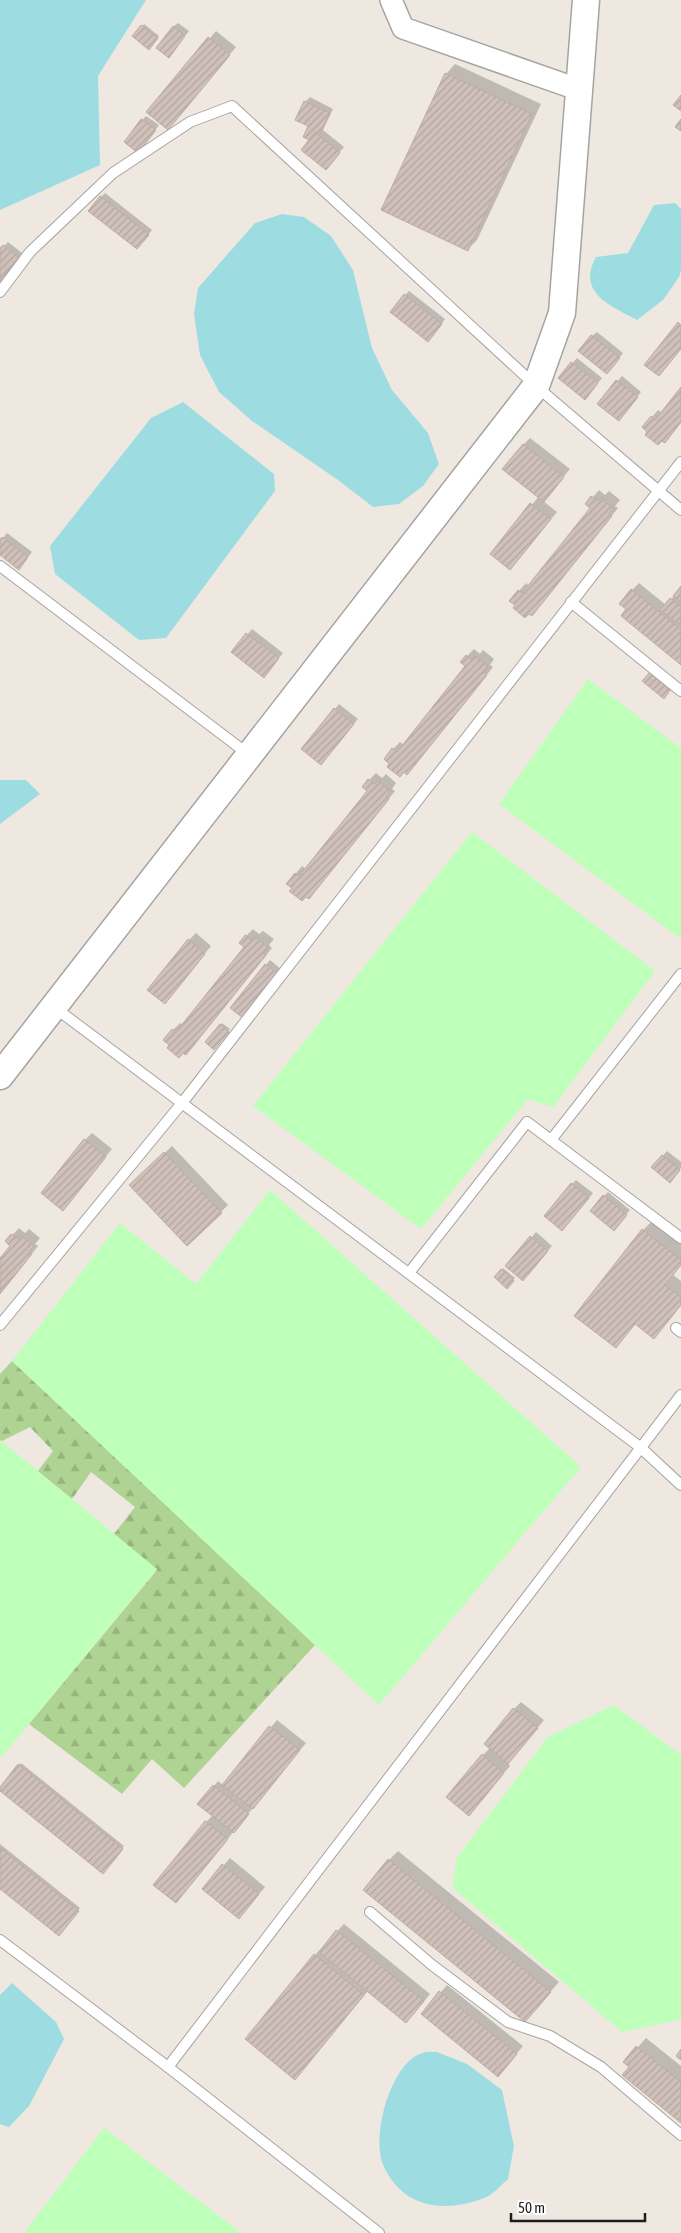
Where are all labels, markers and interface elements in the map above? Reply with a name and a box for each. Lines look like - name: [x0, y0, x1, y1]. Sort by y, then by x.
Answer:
- scale bar: [511, 2190, 645, 2222]
- text: 50 m: [518, 2199, 545, 2216]

